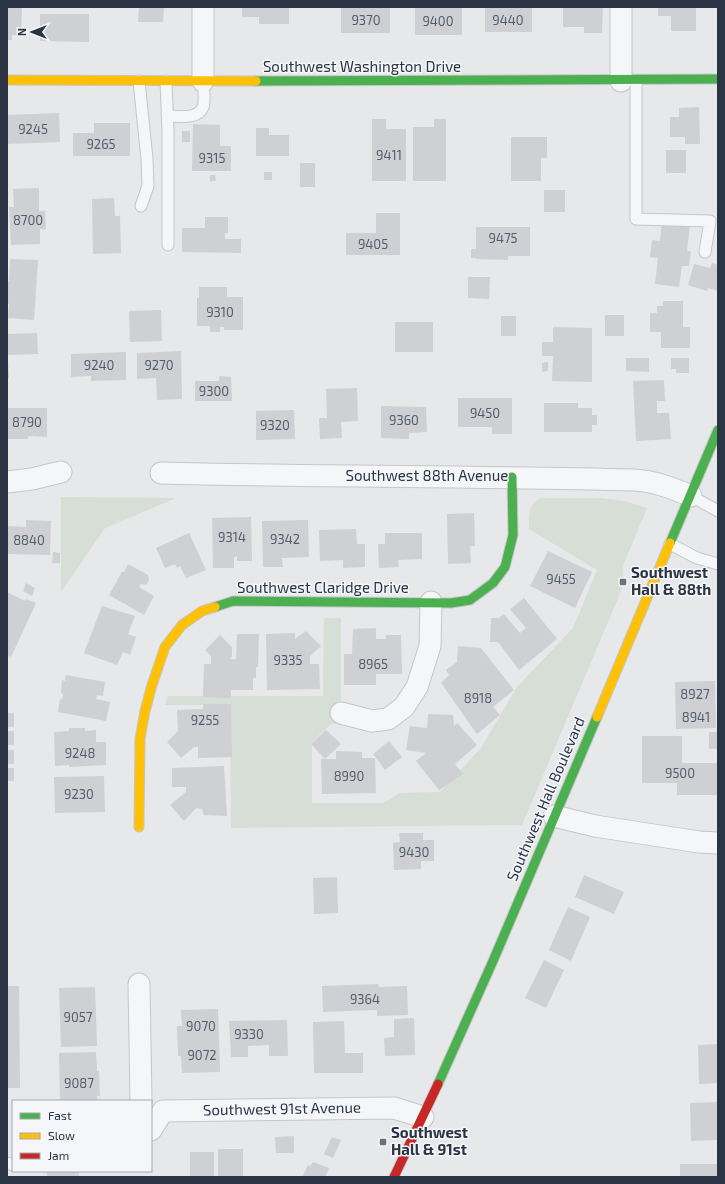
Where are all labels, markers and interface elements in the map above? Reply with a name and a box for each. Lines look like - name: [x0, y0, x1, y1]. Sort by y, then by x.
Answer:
- north arrow: [12, 12, 52, 52]
- house number: 9370: [351, 12, 381, 28]
- house number: 9440: [492, 12, 524, 28]
- house number: 9400: [422, 13, 454, 29]
- text: N: [15, 28, 28, 36]
- street label: Southwest Washington Drive: [263, 57, 461, 75]
- house number: 9245: [18, 121, 48, 137]
- house number: 9265: [86, 136, 116, 152]
- house number: 9411: [376, 147, 402, 163]
- house number: 9315: [199, 150, 225, 166]
- house number: 8700: [13, 212, 43, 228]
- house number: 9475: [488, 230, 518, 246]
- house number: 9405: [358, 236, 388, 252]
- house number: 9310: [206, 304, 234, 320]
- house number: 9240: [84, 357, 114, 373]
- house number: 9270: [144, 357, 174, 373]
- house number: 9300: [199, 383, 229, 399]
- house number: 9450: [470, 405, 500, 421]
- house number: 9360: [389, 412, 419, 428]
- house number: 8790: [12, 414, 42, 430]
- house number: 9320: [260, 417, 290, 433]
- street label: Southwest 88th Avenue: [346, 466, 508, 484]
- house number: 9314: [218, 529, 246, 545]
- house number: 9342: [270, 531, 300, 547]
- house number: 8840: [13, 532, 45, 548]
- place label: Southwest Hall & 88th: [631, 563, 711, 598]
- house number: 9455: [546, 571, 576, 587]
- marker: Southwest Hall & 88th: [618, 577, 628, 587]
- street label: Southwest Claridge Drive: [237, 578, 409, 596]
- house number: 9335: [274, 652, 302, 668]
- house number: 8965: [358, 656, 388, 672]
- house number: 8927: [680, 686, 710, 702]
- house number: 8918: [464, 690, 492, 706]
- house number: 8941: [682, 709, 710, 725]
- house number: 9255: [191, 712, 219, 728]
- street label: Southwest Hall Boulevard: [502, 714, 588, 883]
- house number: 9248: [65, 745, 95, 761]
- house number: 9500: [665, 765, 695, 781]
- house number: 8990: [334, 768, 364, 784]
- house number: 9230: [64, 786, 94, 802]
- house number: 9430: [399, 844, 429, 860]
- house number: 9364: [350, 991, 380, 1007]
- house number: 9057: [64, 1009, 93, 1025]
- house number: 9070: [186, 1018, 216, 1034]
- house number: 9330: [234, 1026, 264, 1042]
- house number: 9072: [187, 1047, 217, 1063]
- house number: 9087: [64, 1075, 94, 1091]
- street label: Southwest 91st Avenue: [203, 1098, 361, 1118]
- legend: [12, 1100, 152, 1172]
- text: Fast: [48, 1108, 72, 1122]
- place label: Southwest Hall & 91st: [391, 1123, 468, 1158]
- text: Slow: [48, 1128, 75, 1142]
- marker: Southwest Hall & 91st: [378, 1137, 388, 1147]
- text: Jam: [48, 1148, 69, 1162]

